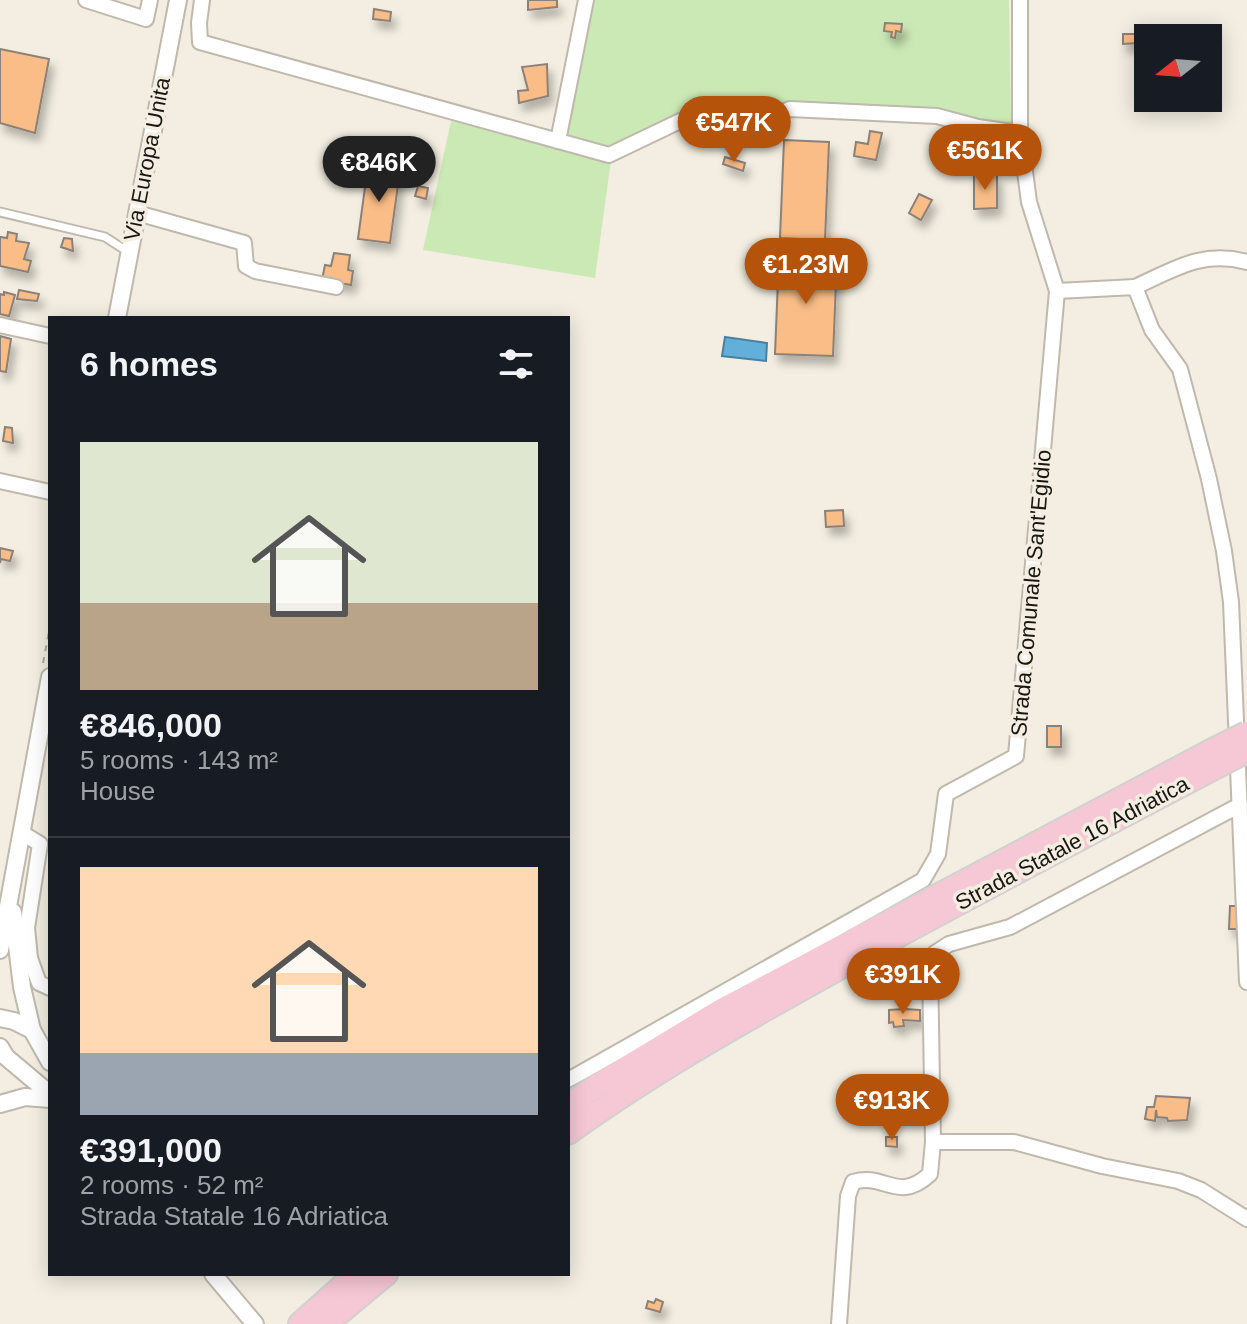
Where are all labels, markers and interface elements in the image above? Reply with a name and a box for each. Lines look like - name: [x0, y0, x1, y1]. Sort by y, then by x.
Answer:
- north arrow: [1134, 24, 1222, 112]
- map controls: [1134, 24, 1222, 112]
- street label: Via Europa Unita: [119, 74, 175, 243]
- pin: €547K: [678, 96, 790, 164]
- text: €547K: [696, 107, 772, 137]
- pin: €561K: [929, 124, 1041, 192]
- text: €561K: [947, 135, 1023, 165]
- pin: €846K: [323, 136, 435, 204]
- text: €846K: [341, 147, 417, 177]
- pin: €1.23M: [741, 238, 871, 306]
- text: €1.23M: [763, 249, 849, 279]
- icon: filters: [494, 342, 538, 386]
- text: 6 homes: [80, 345, 218, 383]
- street label: Strada Comunale Sant'Egidio: [1006, 448, 1056, 738]
- icon: home: [237, 494, 381, 638]
- text: €846,000: [80, 706, 222, 744]
- text: 5 rooms · 143 m²: [80, 745, 278, 775]
- street label: Strada Statale 16 Adriatica: [951, 770, 1194, 915]
- text: House: [80, 776, 155, 806]
- icon: home: [237, 919, 381, 1063]
- pin: €391K: [847, 948, 959, 1016]
- text: €391K: [865, 959, 941, 989]
- pin: €913K: [836, 1074, 948, 1142]
- text: €913K: [854, 1085, 930, 1115]
- text: €391,000: [80, 1131, 222, 1169]
- text: 2 rooms · 52 m²: [80, 1170, 264, 1200]
- text: Strada Statale 16 Adriatica: [80, 1201, 388, 1231]

